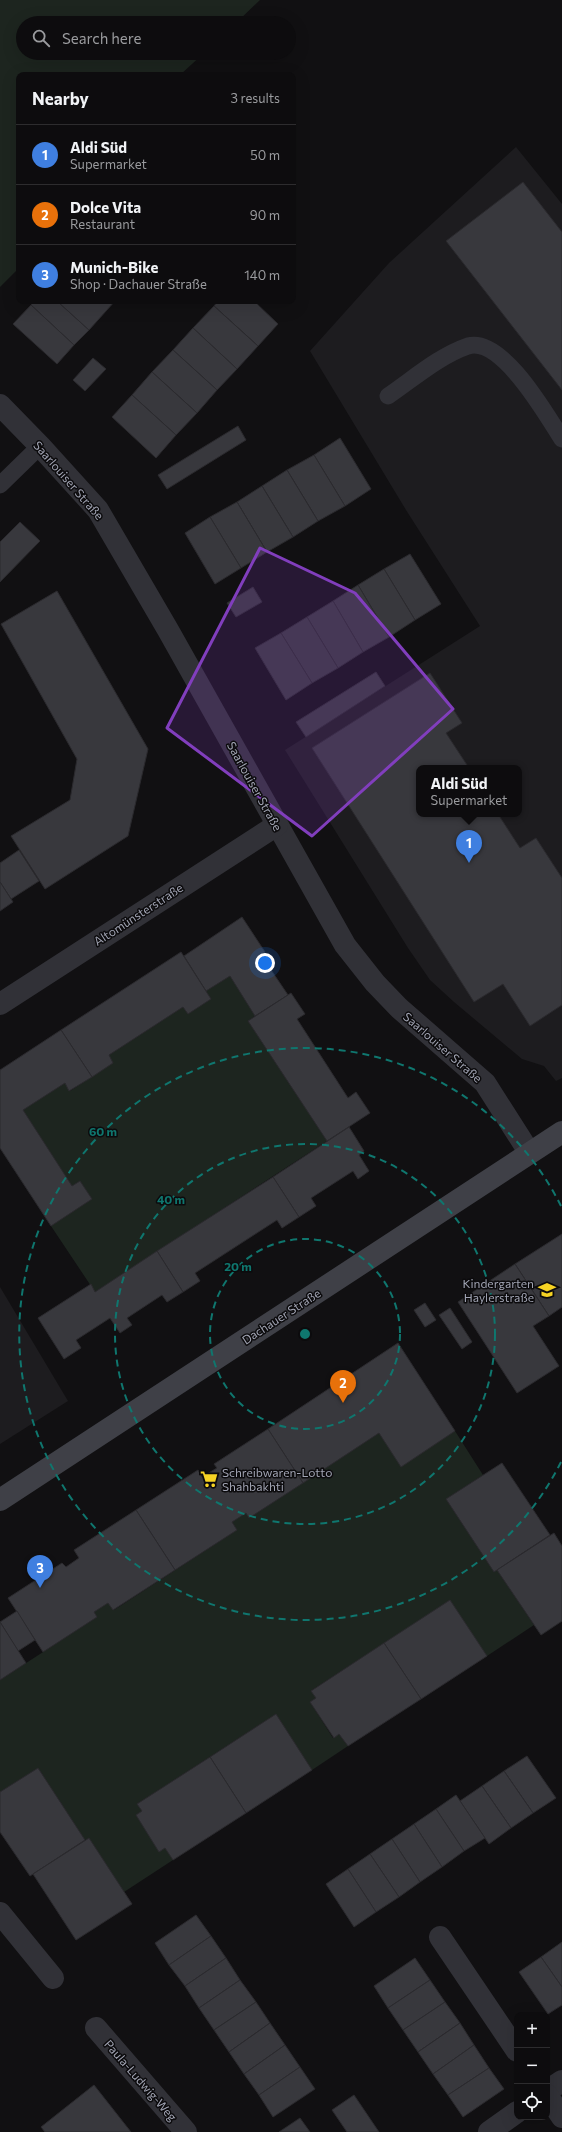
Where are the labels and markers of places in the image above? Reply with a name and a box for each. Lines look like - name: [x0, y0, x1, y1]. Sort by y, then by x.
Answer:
- pin: 1: [456, 830, 482, 863]
- place label: Kindergarten Haylerstraße: [462, 1276, 534, 1304]
- school or university icon: Kindergarten Haylerstraße: [537, 1280, 557, 1300]
- centre of rings: [298, 1327, 312, 1341]
- pin: 2: [330, 1370, 356, 1403]
- place label: Schreibwaren-Lotto Shahbakhti: [222, 1465, 332, 1493]
- supermarket icon: Schreibwaren-Lotto Shahbakhti: [199, 1469, 219, 1489]
- pin: 3: [27, 1555, 53, 1588]

